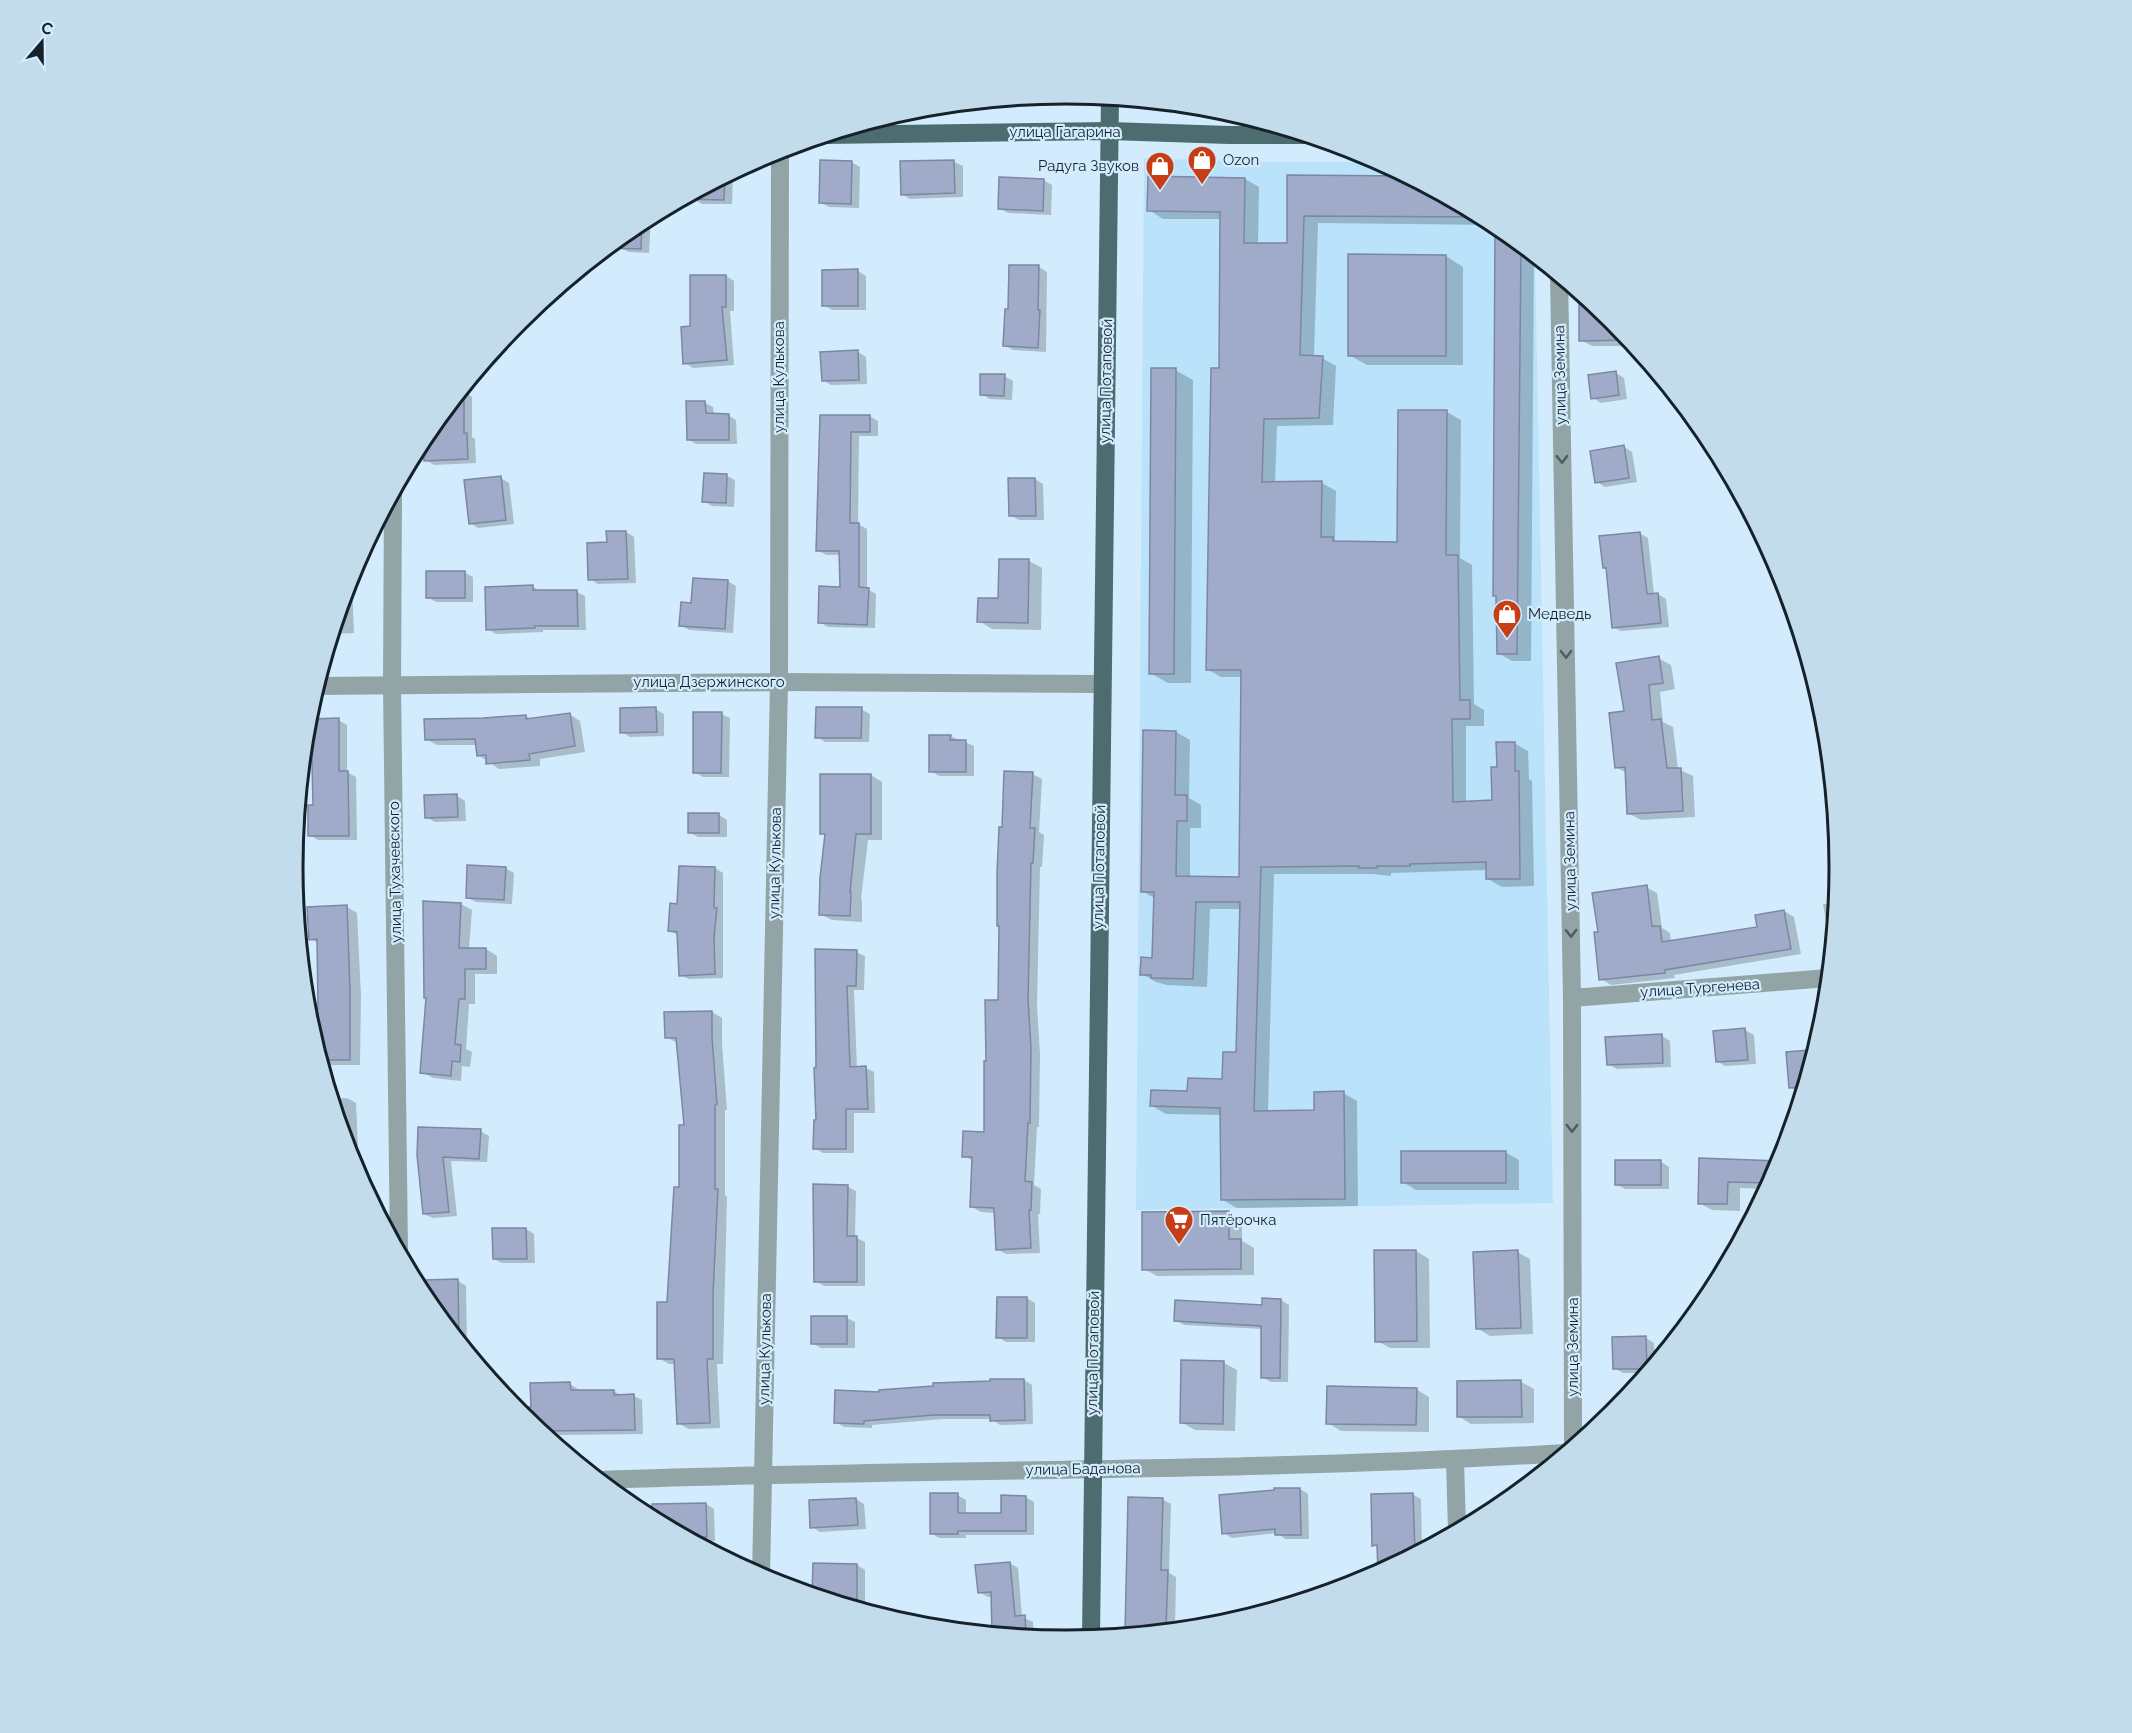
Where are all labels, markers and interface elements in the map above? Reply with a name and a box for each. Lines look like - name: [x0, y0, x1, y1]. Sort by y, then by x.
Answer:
- north arrow: [12, 12, 72, 72]
- text: С: [39, 18, 55, 39]
- street label: улица Гагарина: [1009, 123, 1121, 141]
- shop icon: Ozon: [1186, 144, 1218, 186]
- shop icon: Радуга Звуков: [1144, 150, 1176, 192]
- place label: Ozon: [1223, 151, 1259, 169]
- place label: Радуга Звуков: [1038, 157, 1139, 175]
- street label: улица Потаповой: [1096, 319, 1116, 443]
- street label: улица Кулькова: [770, 321, 788, 433]
- street label: улица Земина: [1550, 325, 1570, 425]
- one-way arrow: [1556, 455, 1568, 464]
- shop icon: Медведь: [1491, 598, 1523, 640]
- place label: Медведь: [1528, 605, 1591, 623]
- one-way arrow: [1560, 650, 1572, 659]
- street label: улица Дзержинского: [633, 673, 785, 691]
- street label: улица Тухачевского: [385, 801, 405, 943]
- street label: улица Потаповой: [1089, 805, 1109, 929]
- street label: улица Кулькова: [765, 807, 785, 919]
- street label: улица Земина: [1560, 811, 1580, 911]
- one-way arrow: [1565, 929, 1577, 938]
- street label: улица Тургенева: [1640, 975, 1760, 1001]
- one-way arrow: [1566, 1124, 1578, 1133]
- supermarket icon: Пятёрочка: [1163, 1204, 1195, 1246]
- place label: Пятёрочка: [1200, 1211, 1276, 1229]
- street label: улица Потаповой: [1083, 1291, 1103, 1415]
- street label: улица Кулькова: [755, 1293, 775, 1405]
- street label: улица Земина: [1564, 1297, 1582, 1397]
- street label: улица Баданова: [1025, 1459, 1141, 1479]

